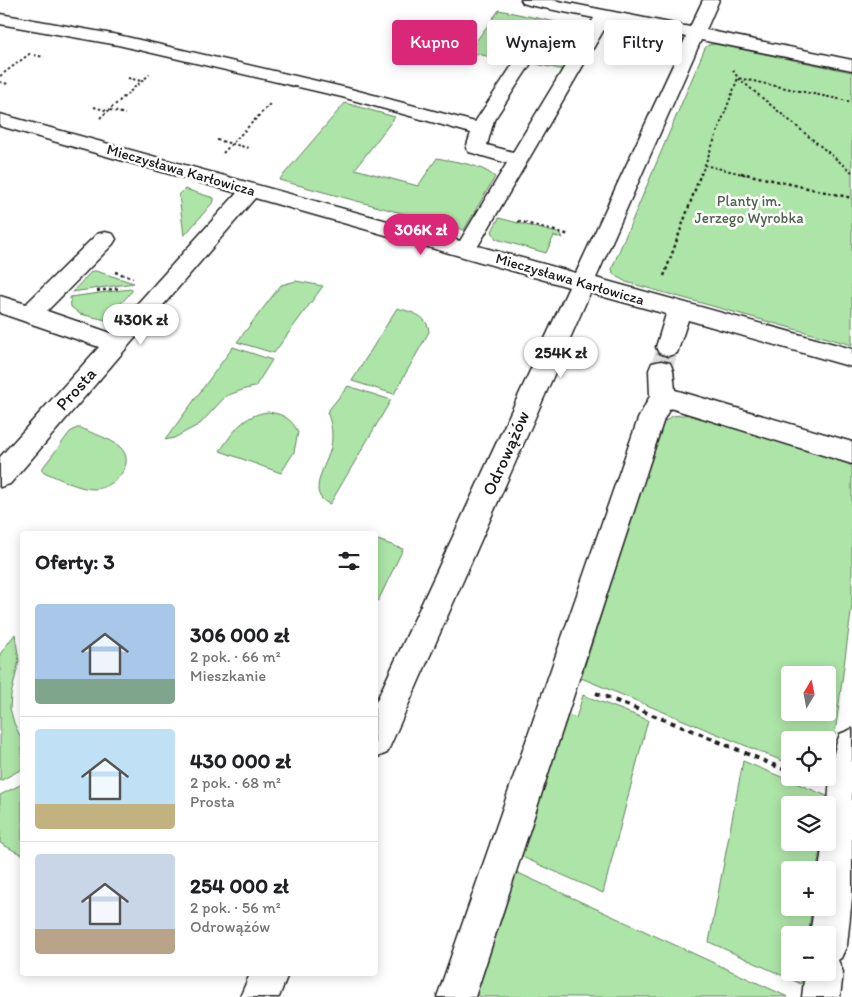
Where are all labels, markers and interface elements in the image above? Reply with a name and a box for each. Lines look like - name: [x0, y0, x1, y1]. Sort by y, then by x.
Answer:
- chip: Kupno: [392, 20, 477, 65]
- chip: Wynajem: [487, 20, 594, 65]
- chip: Filtry: [604, 20, 682, 65]
- street label: Mieczysława Karłowicza: [105, 140, 258, 200]
- park label: Planty im. Jerzego Wyrobka: [694, 192, 804, 227]
- pin: 306K zł: [375, 214, 467, 256]
- text: 306K zł: [395, 220, 447, 239]
- street label: Mieczysława Karłowicza: [494, 249, 647, 309]
- pin: 430K zł: [95, 304, 187, 346]
- text: 430K zł: [114, 310, 168, 329]
- pin: 254K zł: [515, 336, 607, 379]
- text: 254K zł: [535, 343, 587, 362]
- street label: Prosta: [51, 363, 101, 415]
- street label: Odrowążów: [478, 407, 534, 499]
- icon: filters: [335, 547, 363, 575]
- text: Oferty: 3: [35, 549, 115, 574]
- text: 306 000 zł: [190, 622, 290, 647]
- icon: home: [75, 624, 135, 684]
- text: 2 pok. · 66 m²: [190, 647, 281, 666]
- text: Mieszkanie: [190, 666, 266, 685]
- north arrow: [781, 666, 836, 721]
- map controls: [781, 666, 836, 981]
- button: locate: [781, 731, 836, 786]
- text: 430 000 zł: [190, 748, 291, 773]
- icon: home: [75, 749, 135, 809]
- text: 2 pok. · 68 m²: [190, 773, 281, 792]
- text: Prosta: [190, 792, 235, 811]
- button: layers: [781, 796, 836, 851]
- button: +: [781, 861, 836, 916]
- text: 254 000 zł: [190, 873, 289, 898]
- icon: home: [75, 874, 135, 934]
- text: 2 pok. · 56 m²: [190, 898, 281, 917]
- text: Odrowążów: [190, 917, 270, 936]
- button: −: [781, 926, 836, 981]

